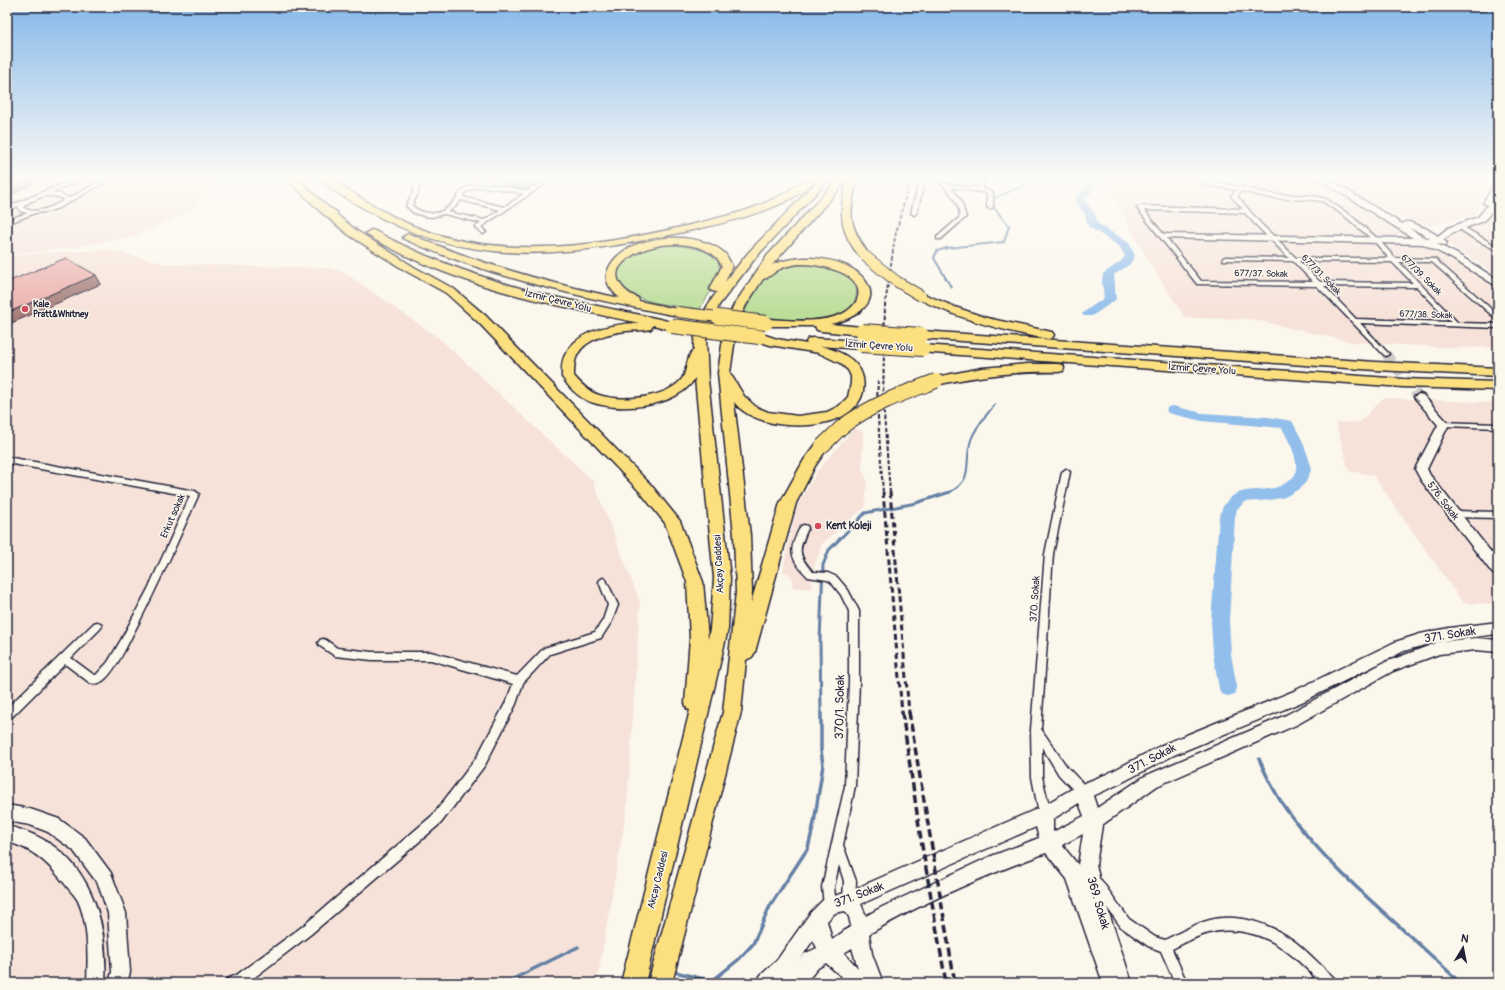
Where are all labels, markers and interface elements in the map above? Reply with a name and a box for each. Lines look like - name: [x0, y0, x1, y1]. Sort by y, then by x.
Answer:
- street label: 677/31. Sokak: [1299, 252, 1343, 298]
- street label: 677/39. Sokak: [1398, 252, 1444, 298]
- street label: 677/37. Sokak: [1234, 268, 1288, 280]
- street label: İzmir Çevre Yolu: [523, 286, 593, 315]
- place label: Kale Pratt&Whitney: [33, 299, 89, 320]
- marker: Kale Pratt&Whitney: [20, 304, 30, 314]
- street label: 677/38. Sokak: [1399, 309, 1453, 321]
- street label: İzmir Çevre Yolu: [845, 337, 914, 354]
- street label: İzmir Çevre Yolu: [1168, 360, 1237, 377]
- street label: 576. Sokak: [1425, 479, 1462, 523]
- street label: Erkut sokak: [158, 491, 188, 540]
- place label: Kent Koleji: [826, 520, 872, 532]
- marker: Kent Koleji: [813, 521, 823, 531]
- street label: Akçay Caddesi: [711, 534, 727, 594]
- street label: 370. Sokak: [1027, 575, 1043, 622]
- street label: 371. Sokak: [1423, 624, 1477, 646]
- street label: 370/1. Sokak: [832, 675, 848, 739]
- street label: 371. Sokak: [1125, 741, 1179, 777]
- street label: Akçay Caddesi: [645, 850, 671, 910]
- street label: 369. Sokak: [1083, 875, 1113, 931]
- street label: 371. Sokak: [832, 879, 886, 911]
- north arrow: [1443, 928, 1483, 968]
- text: N: [1460, 932, 1470, 946]

